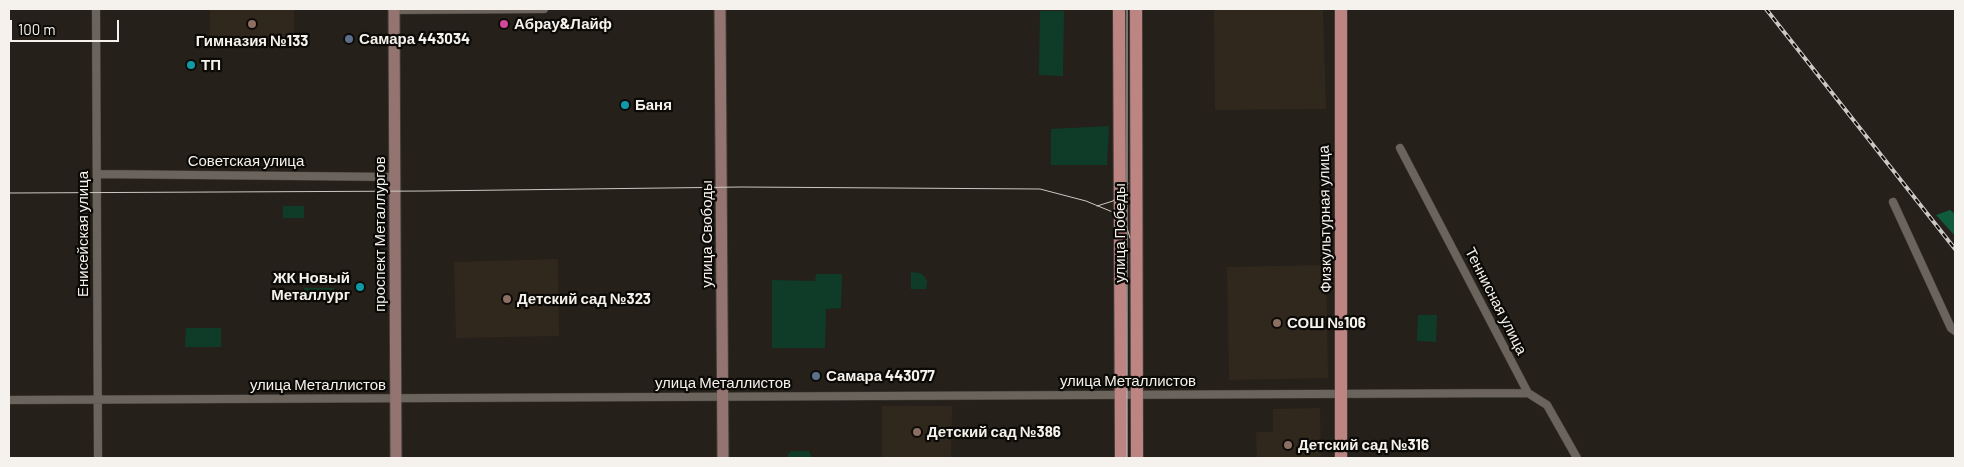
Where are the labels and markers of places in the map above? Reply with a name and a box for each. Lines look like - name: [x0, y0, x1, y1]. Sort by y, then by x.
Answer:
- place label: Абрау&Лайф: [514, 15, 612, 33]
- marker: Гимназия №133: [246, 18, 258, 30]
- marker: Абрау&Лайф: [498, 18, 510, 30]
- place label: Самара 443034: [359, 30, 470, 48]
- place label: Гимназия №133: [196, 32, 308, 50]
- marker: Самара 443034: [343, 33, 355, 45]
- place label: ТП: [201, 56, 221, 74]
- marker: ТП: [185, 59, 197, 71]
- place label: Баня: [635, 96, 672, 114]
- marker: Баня: [619, 99, 631, 111]
- place label: ЖК Новый Металлург: [271, 269, 350, 304]
- marker: ЖК Новый Металлург: [354, 281, 366, 293]
- place label: Детский сад №323: [517, 290, 651, 308]
- marker: Детский сад №323: [501, 293, 513, 305]
- place label: СОШ №106: [1287, 314, 1366, 332]
- marker: СОШ №106: [1271, 317, 1283, 329]
- place label: Самара 443077: [826, 367, 935, 385]
- marker: Самара 443077: [810, 370, 822, 382]
- place label: Детский сад №386: [927, 423, 1061, 441]
- marker: Детский сад №386: [911, 426, 923, 438]
- place label: Детский сад №316: [1298, 436, 1429, 454]
- marker: Детский сад №316: [1282, 439, 1294, 451]

